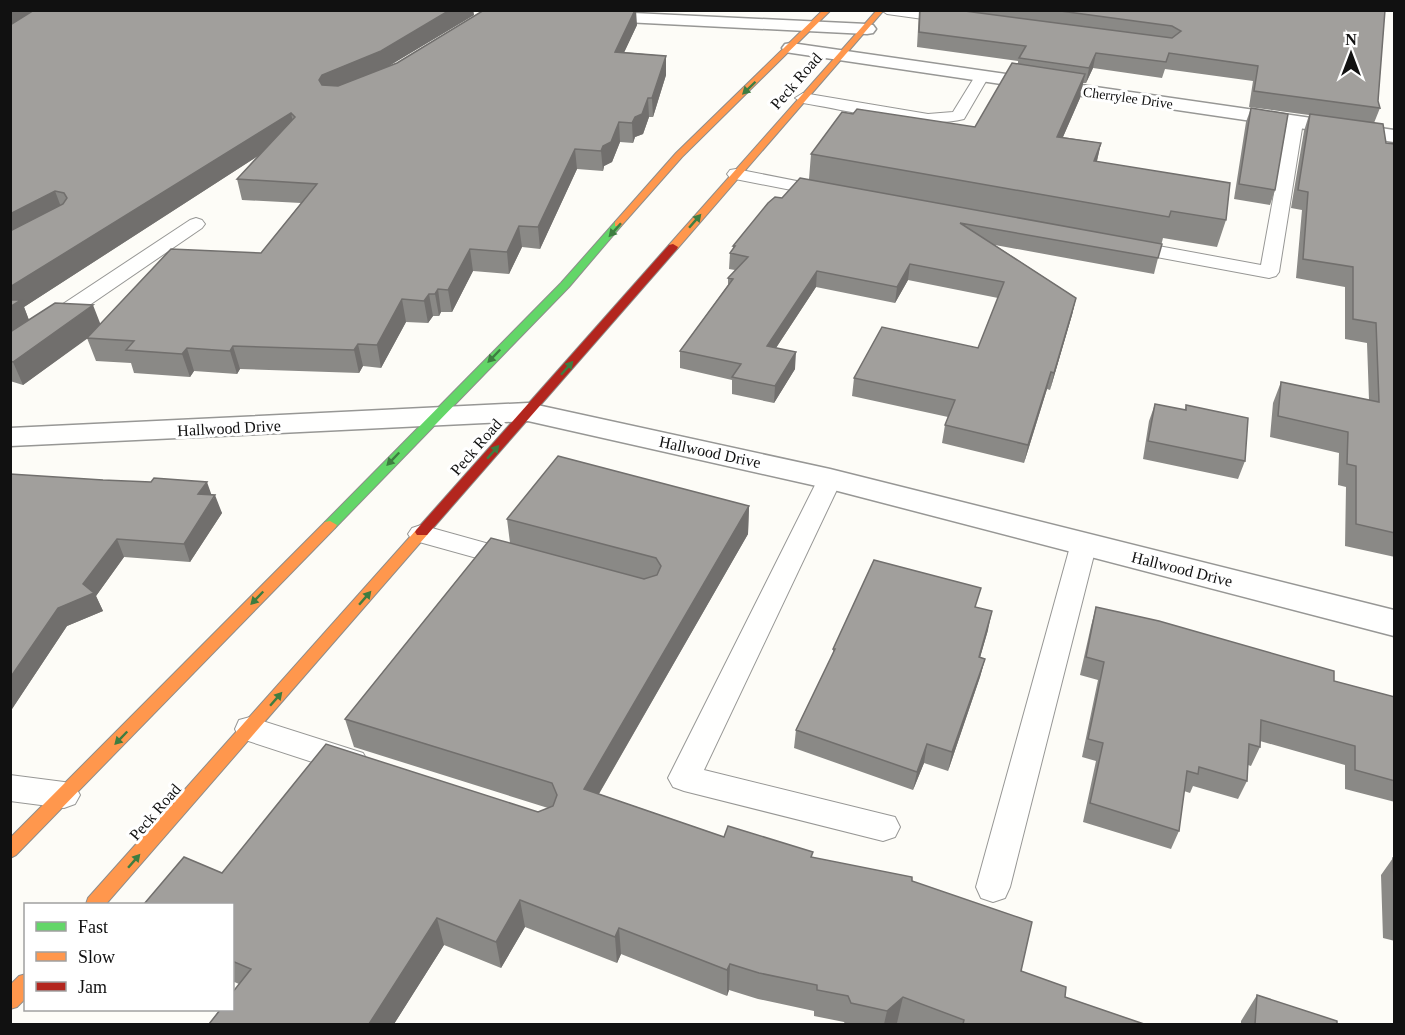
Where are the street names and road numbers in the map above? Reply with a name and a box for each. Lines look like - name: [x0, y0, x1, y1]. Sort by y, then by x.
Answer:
- street label: Peck Road: [767, 49, 825, 113]
- street label: Cherrylee Drive: [1082, 84, 1174, 112]
- street label: Peck Road: [447, 415, 505, 479]
- street label: Hallwood Drive: [177, 417, 281, 439]
- street label: Hallwood Drive: [658, 433, 762, 471]
- street label: Hallwood Drive: [1130, 548, 1234, 590]
- street label: Peck Road: [126, 780, 184, 844]

